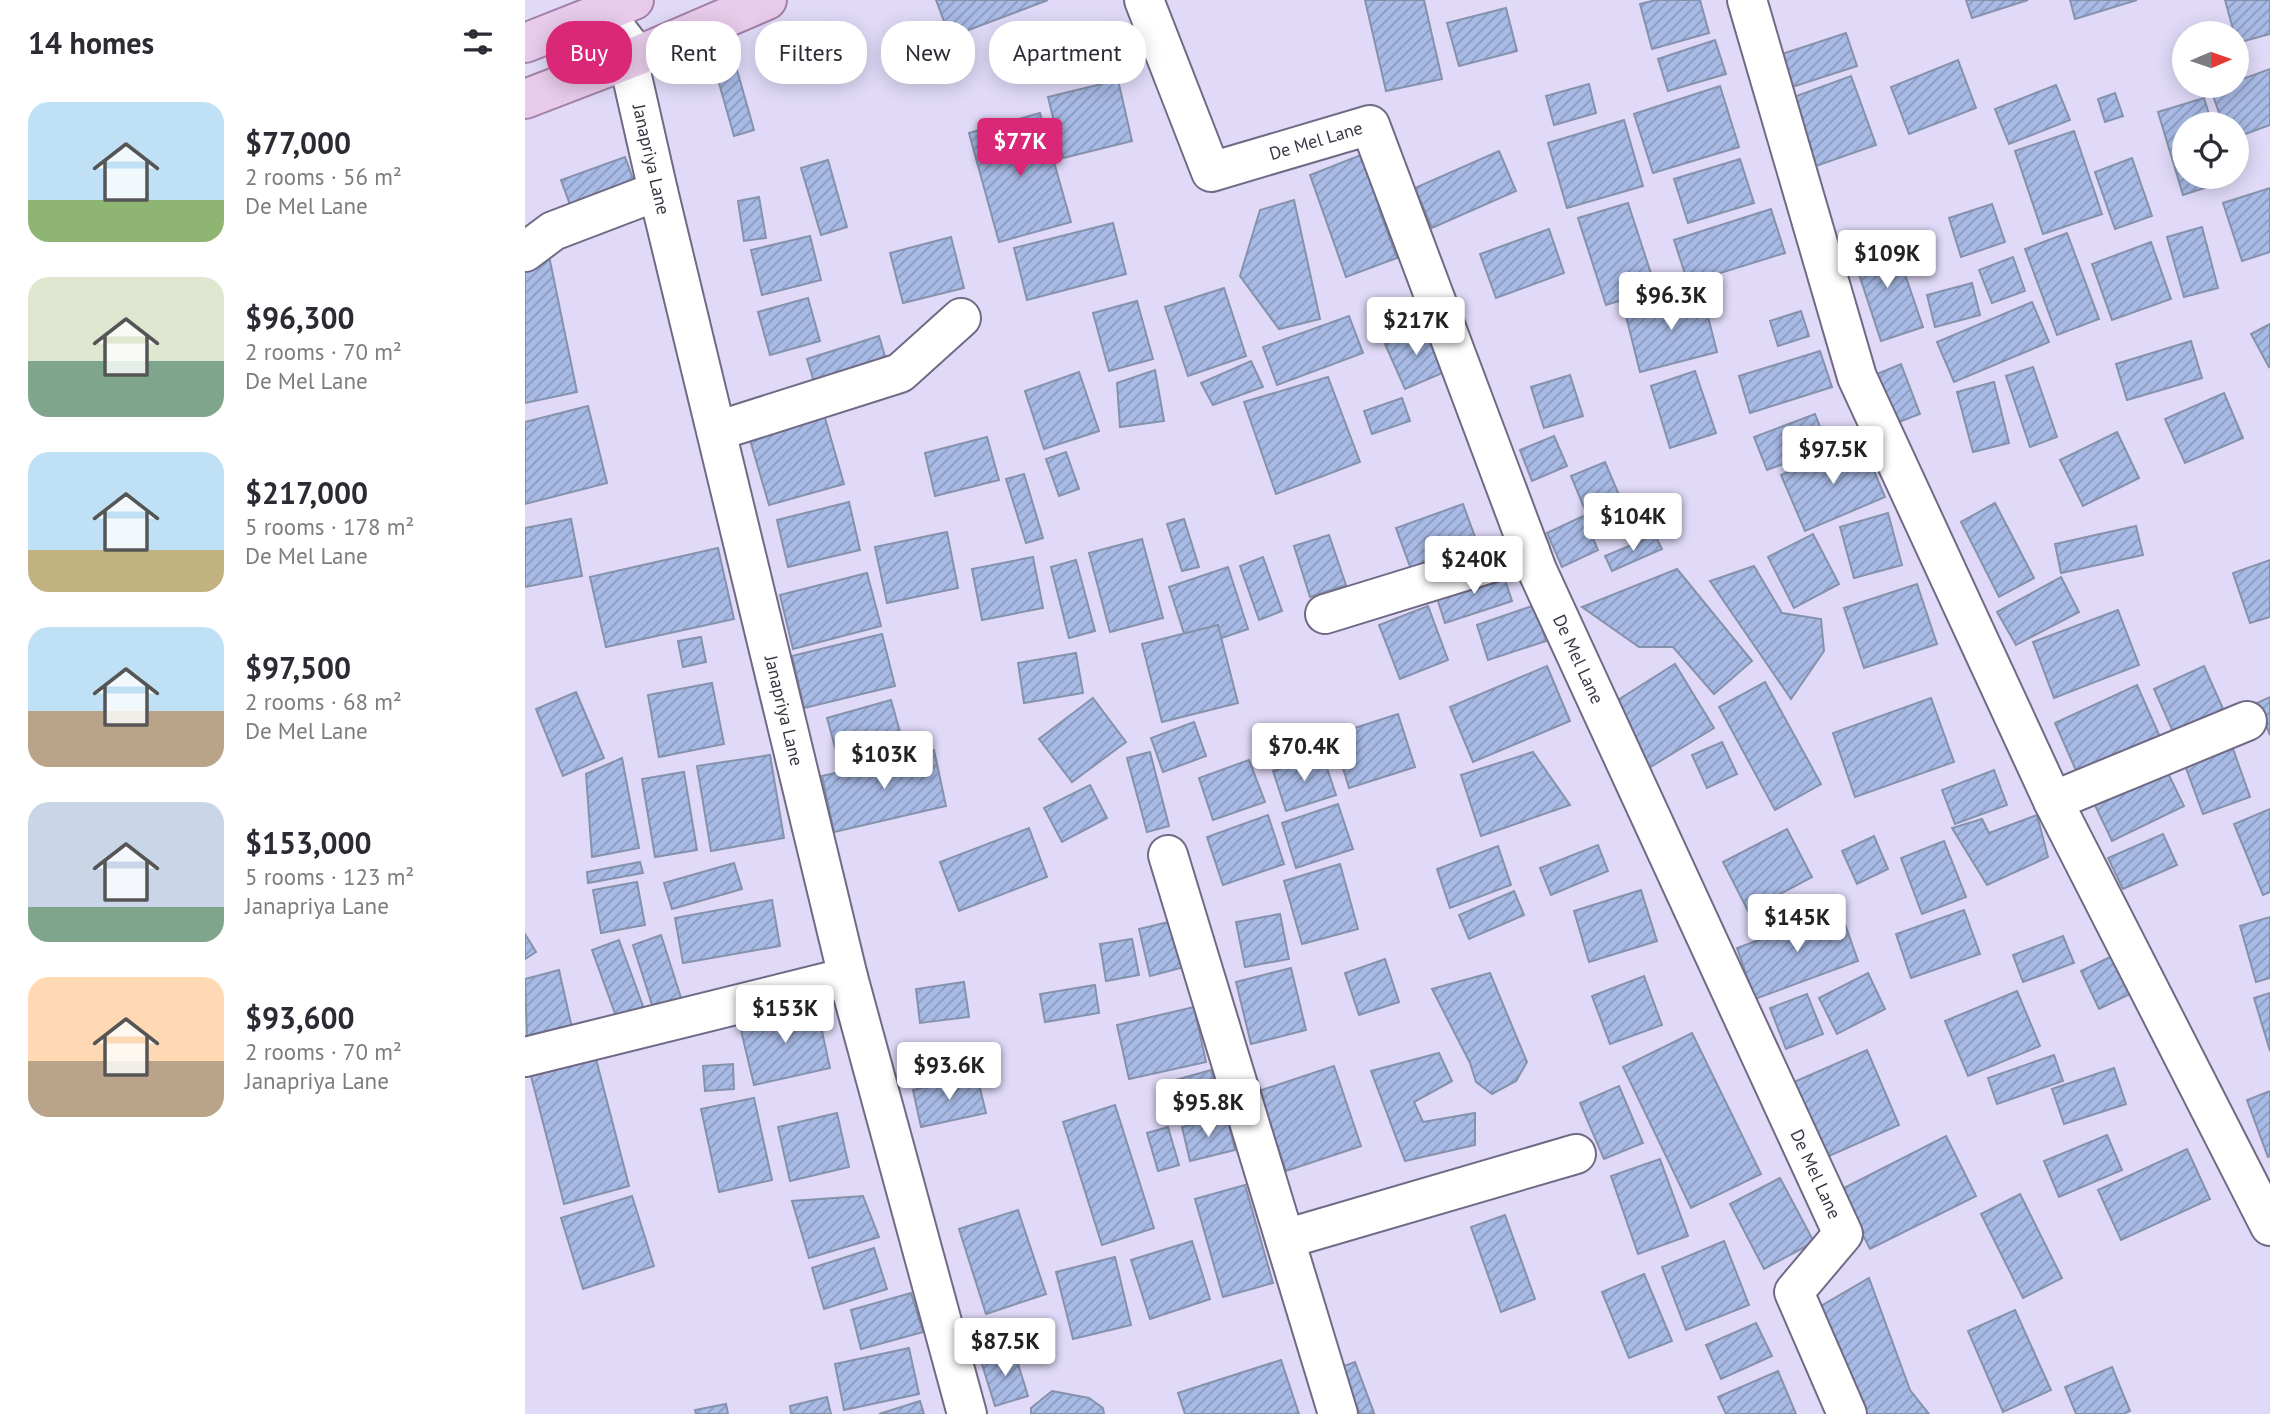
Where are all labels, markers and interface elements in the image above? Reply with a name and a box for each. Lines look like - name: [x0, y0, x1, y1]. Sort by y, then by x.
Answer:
- chip: Buy: [546, 21, 632, 84]
- chip: Rent: [646, 21, 741, 84]
- chip: Filters: [755, 21, 867, 84]
- chip: New: [881, 21, 975, 84]
- chip: Apartment: [989, 21, 1146, 84]
- north arrow: [2172, 21, 2249, 98]
- map controls: [2172, 21, 2249, 189]
- text: 14 homes: [28, 23, 154, 62]
- icon: filters: [459, 23, 497, 61]
- street label: Janapriya Lane: [627, 101, 675, 217]
- button: locate: [2172, 112, 2249, 189]
- street label: De Mel Lane: [1266, 116, 1365, 165]
- pin: $77K: [979, 118, 1061, 178]
- text: $77,000: [245, 123, 351, 162]
- text: $77K: [993, 126, 1047, 155]
- icon: home: [84, 130, 168, 214]
- text: 2 rooms · 56 m²: [245, 162, 402, 191]
- text: De Mel Lane: [245, 191, 368, 220]
- pin: $109K: [1838, 230, 1936, 290]
- text: $109K: [1854, 238, 1920, 267]
- pin: $96.3K: [1614, 272, 1728, 332]
- text: $96.3K: [1635, 280, 1707, 309]
- text: $96,300: [245, 298, 355, 337]
- pin: $217K: [1367, 298, 1465, 357]
- icon: home: [84, 305, 168, 389]
- text: $217K: [1383, 305, 1449, 334]
- text: 2 rooms · 70 m²: [245, 337, 402, 366]
- text: De Mel Lane: [245, 366, 368, 395]
- pin: $97.5K: [1776, 426, 1890, 486]
- text: $97.5K: [1798, 434, 1868, 463]
- text: $217,000: [245, 473, 368, 512]
- icon: home: [84, 480, 168, 564]
- pin: $104K: [1584, 494, 1682, 553]
- text: $104K: [1600, 501, 1666, 530]
- text: 5 rooms · 178 m²: [245, 512, 414, 541]
- pin: $240K: [1425, 536, 1523, 596]
- text: De Mel Lane: [245, 541, 368, 570]
- text: $240K: [1441, 544, 1507, 573]
- street label: De Mel Lane: [1548, 611, 1609, 708]
- text: $97,500: [245, 648, 351, 687]
- street label: Janapriya Lane: [759, 652, 809, 768]
- icon: home: [84, 655, 168, 739]
- text: 2 rooms · 68 m²: [245, 687, 402, 716]
- text: De Mel Lane: [245, 716, 368, 745]
- pin: $70.4K: [1247, 724, 1361, 783]
- text: $70.4K: [1268, 731, 1340, 760]
- pin: $103K: [835, 732, 933, 791]
- text: $103K: [851, 739, 917, 768]
- text: $153,000: [245, 823, 372, 862]
- icon: home: [84, 830, 168, 914]
- text: 5 rooms · 123 m²: [245, 862, 414, 891]
- text: Janapriya Lane: [245, 891, 389, 920]
- pin: $145K: [1748, 894, 1846, 954]
- text: $145K: [1764, 902, 1830, 931]
- pin: $153K: [736, 986, 834, 1045]
- text: $153K: [752, 993, 818, 1022]
- text: $93,600: [245, 998, 355, 1037]
- icon: home: [84, 1005, 168, 1089]
- text: 2 rooms · 70 m²: [245, 1037, 402, 1066]
- pin: $93.6K: [892, 1042, 1006, 1102]
- text: $93.6K: [913, 1050, 985, 1079]
- text: Janapriya Lane: [245, 1066, 389, 1095]
- pin: $95.8K: [1151, 1080, 1265, 1139]
- text: $95.8K: [1172, 1087, 1244, 1116]
- street label: De Mel Lane: [1785, 1126, 1846, 1222]
- pin: $87.5K: [948, 1318, 1062, 1378]
- text: $87.5K: [970, 1326, 1040, 1355]

